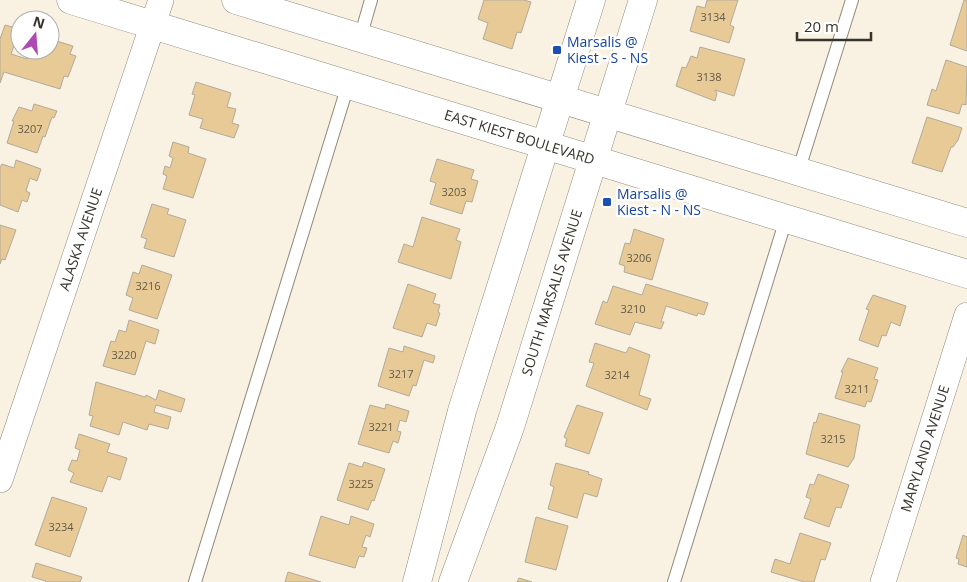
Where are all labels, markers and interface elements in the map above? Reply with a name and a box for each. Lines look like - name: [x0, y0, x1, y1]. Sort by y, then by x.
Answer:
- house number: 3134: [700, 9, 726, 24]
- north arrow: [10, 10, 60, 60]
- scale bar: [797, 10, 871, 42]
- text: N: [31, 11, 47, 33]
- text: 20 m: [804, 16, 839, 36]
- place label: Marsalis @ Kiest - S - NS: [567, 32, 648, 67]
- marker: Marsalis @ Kiest - S - NS: [551, 44, 563, 56]
- house number: 3138: [696, 69, 722, 84]
- street label: EAST KIEST BOULEVARD: [442, 105, 597, 169]
- house number: 3207: [17, 121, 43, 136]
- house number: 3203: [441, 184, 467, 199]
- place label: Marsalis @ Kiest - N - NS: [617, 184, 701, 219]
- street label: ALASKA AVENUE: [54, 185, 106, 293]
- marker: Marsalis @ Kiest - N - NS: [601, 196, 613, 208]
- street label: SOUTH MARSALIS AVENUE: [517, 207, 586, 378]
- house number: 3206: [626, 250, 652, 265]
- house number: 3216: [135, 278, 161, 293]
- house number: 3210: [620, 301, 646, 316]
- house number: 3220: [111, 347, 137, 362]
- house number: 3217: [388, 366, 414, 381]
- house number: 3214: [604, 367, 630, 382]
- house number: 3211: [844, 381, 870, 396]
- street label: MARYLAND AVENUE: [896, 382, 953, 514]
- house number: 3221: [368, 419, 394, 434]
- house number: 3215: [820, 431, 846, 446]
- house number: 3225: [348, 476, 374, 491]
- house number: 3234: [48, 519, 74, 534]

